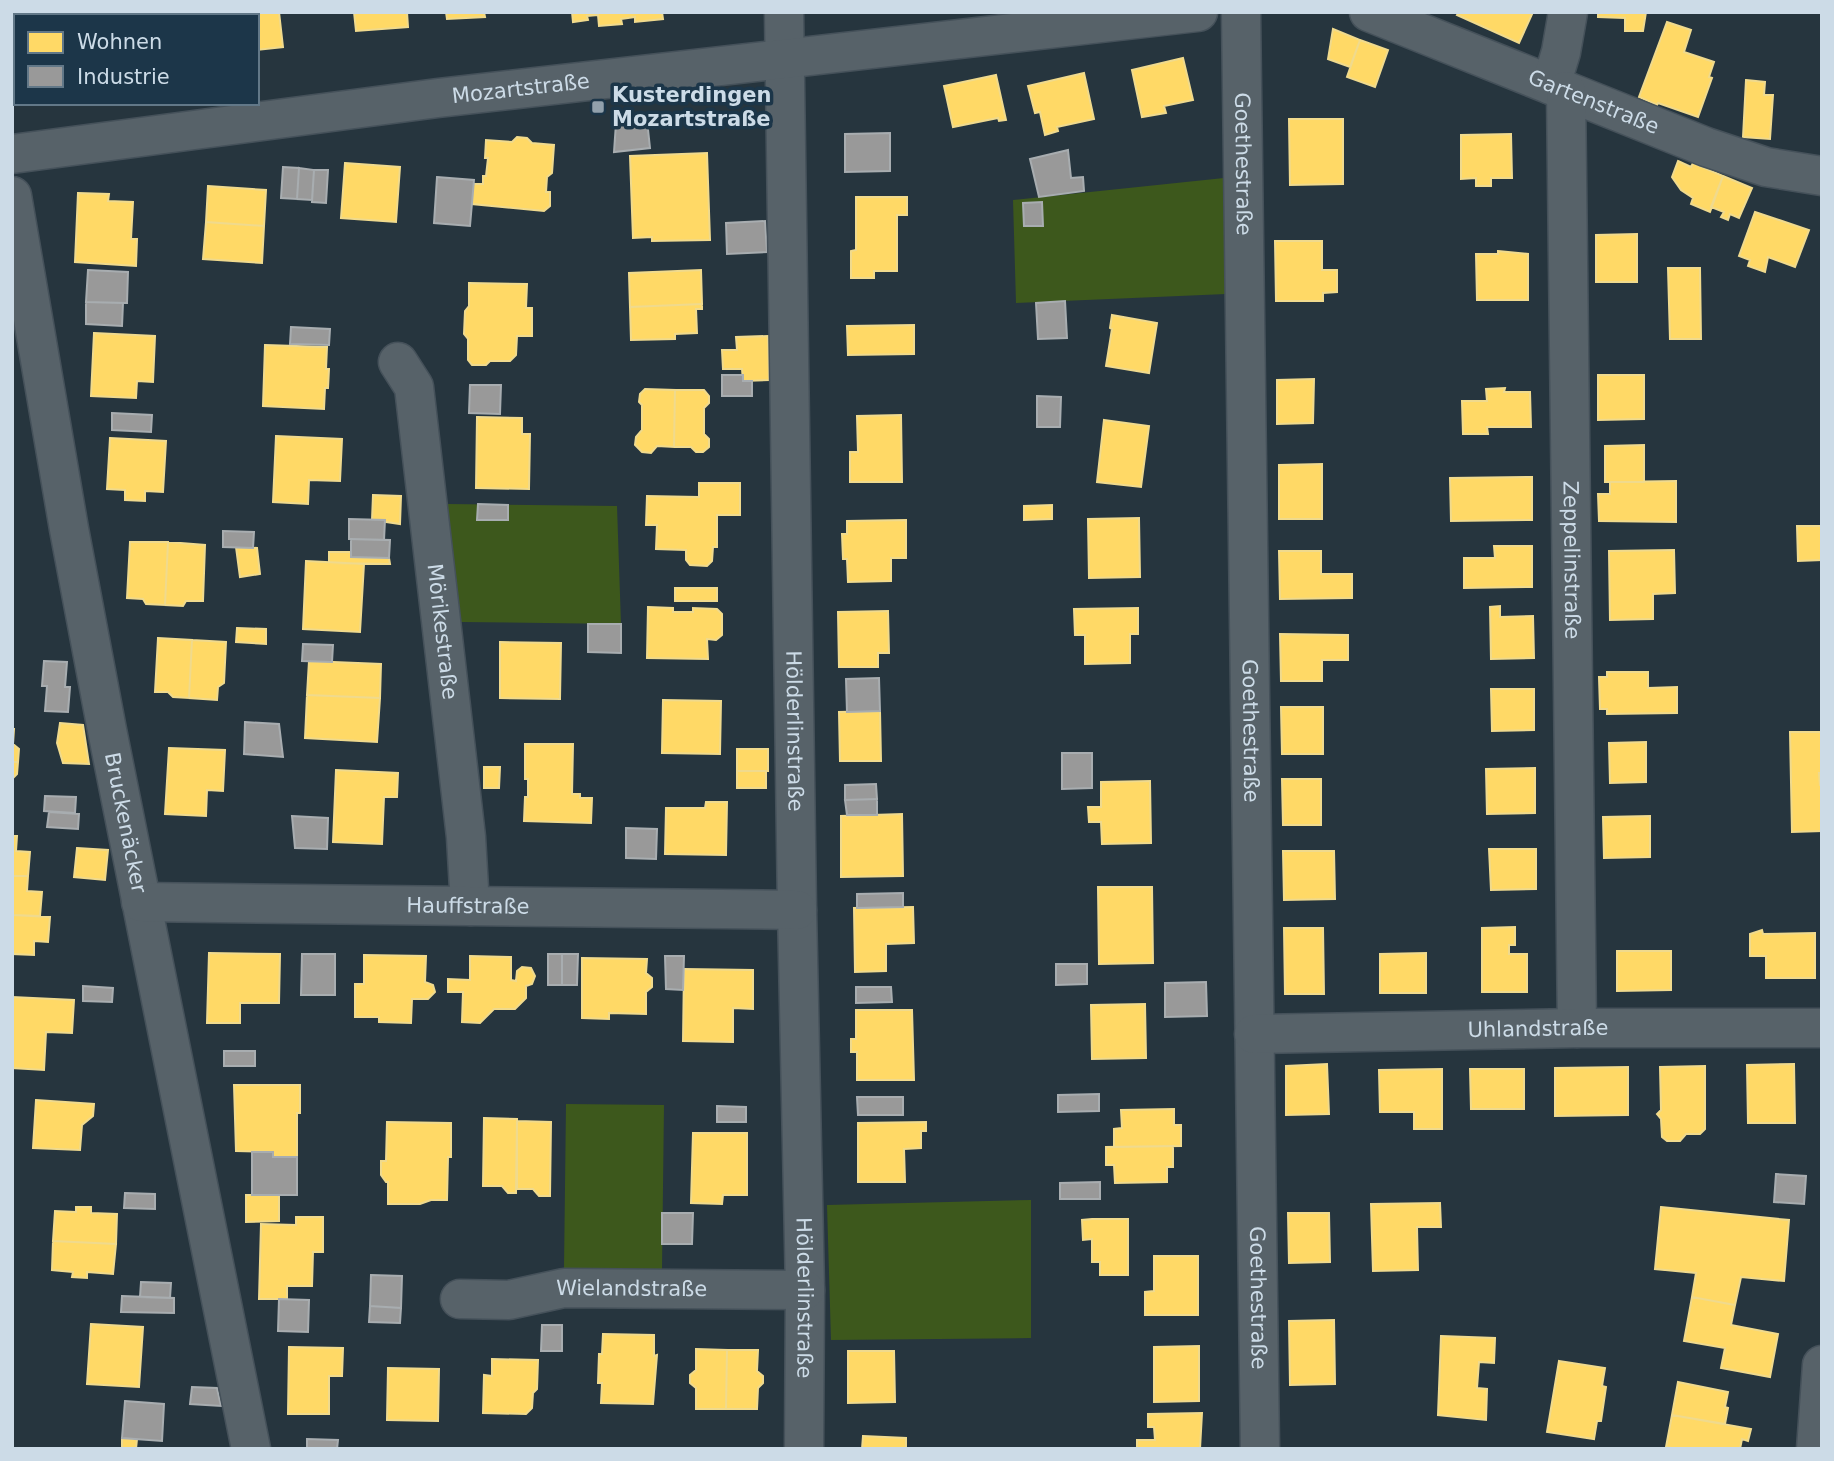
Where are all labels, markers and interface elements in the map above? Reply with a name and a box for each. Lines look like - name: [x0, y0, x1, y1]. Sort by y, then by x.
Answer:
- legend: [14, 14, 259, 105]
- text: Wohnen: [77, 30, 162, 54]
- text: Industrie: [77, 65, 170, 89]
- street label: Gartenstraße: [1525, 65, 1663, 139]
- street label: Mozartstraße: [451, 69, 591, 108]
- place label: Kusterdingen Mozartstraße: [612, 83, 771, 131]
- street label: Goethestraße: [1230, 92, 1256, 236]
- marker: Kusterdingen Mozartstraße: [590, 99, 606, 115]
- street label: Zeppelinstraße: [1559, 480, 1584, 639]
- street label: Mörikestraße: [423, 562, 462, 701]
- street label: Hölderlinstraße: [781, 650, 808, 812]
- street label: Goethestraße: [1238, 659, 1263, 803]
- street label: Bruckenäcker: [100, 750, 151, 896]
- street label: Hauffstraße: [406, 893, 530, 919]
- street label: Uhlandstraße: [1467, 1016, 1608, 1042]
- street label: Hölderlinstraße: [791, 1217, 817, 1379]
- street label: Goethestraße: [1245, 1226, 1271, 1370]
- street label: Wielandstraße: [556, 1276, 707, 1301]

